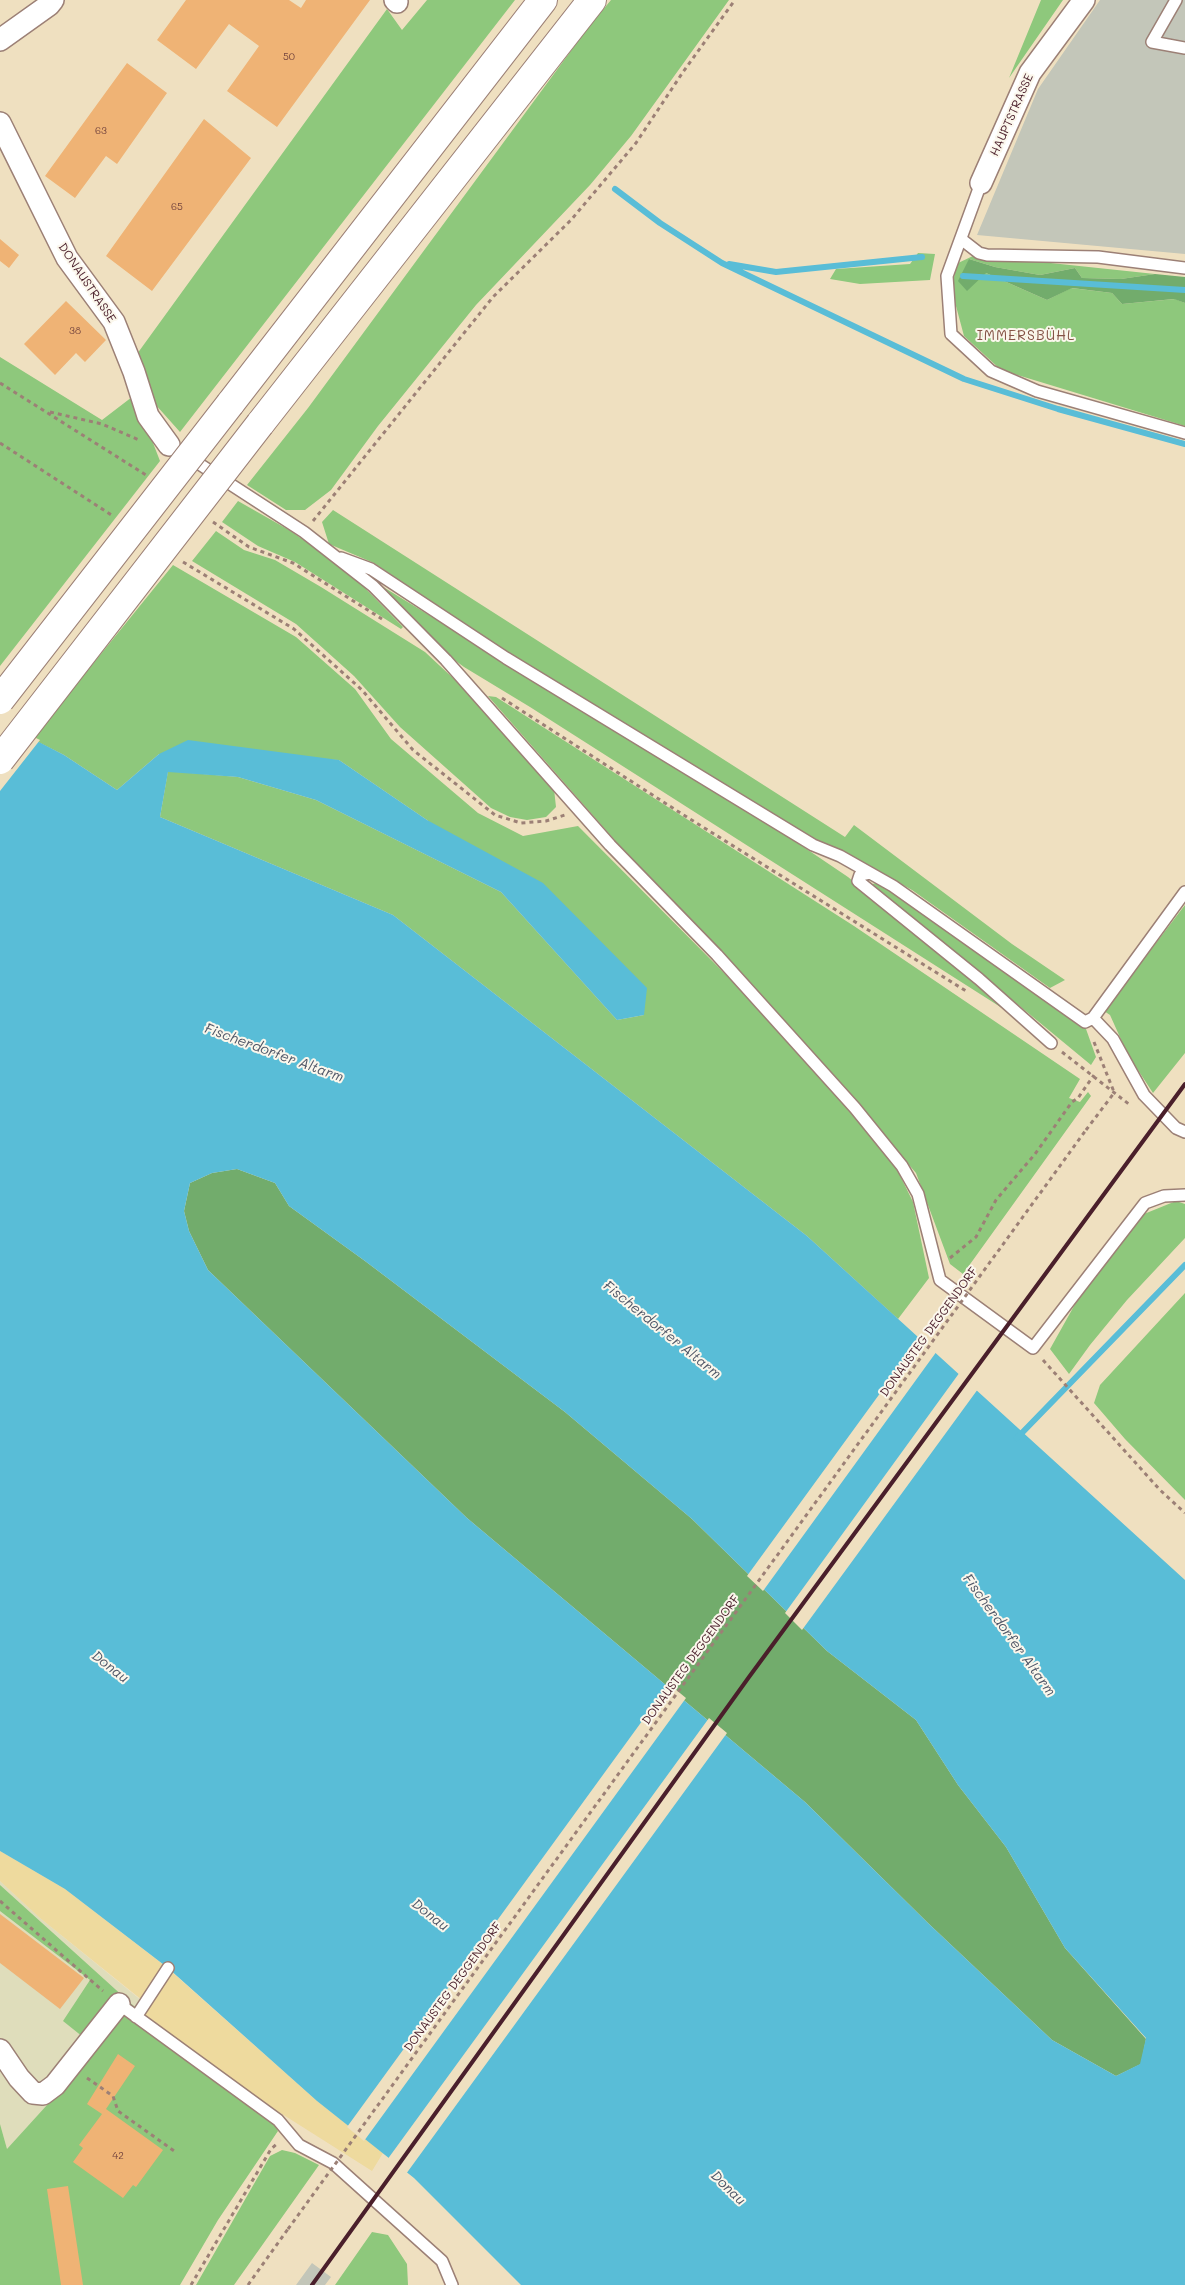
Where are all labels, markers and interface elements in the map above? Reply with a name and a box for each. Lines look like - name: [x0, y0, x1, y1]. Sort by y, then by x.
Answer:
- house number: 50: [283, 51, 295, 63]
- street label: HAUPTSTRASSE: [987, 72, 1037, 158]
- house number: 63: [95, 125, 107, 137]
- house number: 65: [171, 201, 183, 213]
- street label: DONAUSTRASSE: [55, 241, 119, 325]
- house number: 38: [69, 325, 81, 337]
- district label: IMMERSBÜHL: [975, 328, 1077, 344]
- water label: Fischerdorfer Altarm: [202, 1020, 346, 1086]
- street label: DONAUSTEG DEGGENDORF: [877, 1264, 981, 1400]
- water label: Fischerdorfer Altarm: [600, 1277, 724, 1383]
- water label: Fischerdorfer Altarm: [959, 1571, 1059, 1699]
- street label: DONAUSTEG DEGGENDORF: [639, 1592, 743, 1728]
- water label: Donau: [88, 1647, 132, 1687]
- water label: Donau: [408, 1895, 452, 1935]
- street label: DONAUSTEG DEGGENDORF: [401, 1919, 505, 2055]
- house number: 42: [112, 2150, 124, 2162]
- water label: Donau: [707, 2167, 749, 2209]

